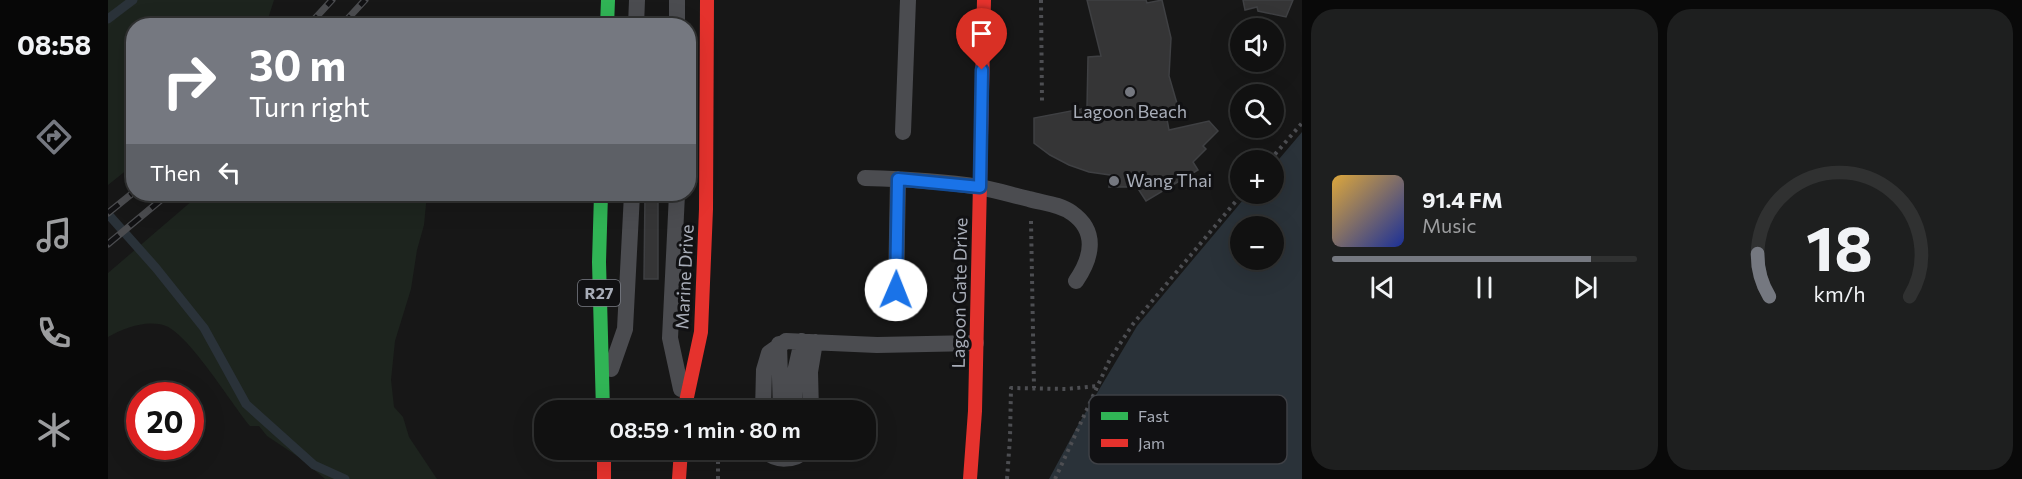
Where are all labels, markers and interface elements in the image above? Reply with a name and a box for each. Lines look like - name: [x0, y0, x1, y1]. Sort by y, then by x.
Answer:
- pin: [956, 8, 1007, 70]
- icon: arrive: [965, 17, 998, 50]
- map controls: [1230, 18, 1284, 270]
- button: sound: [1230, 18, 1284, 72]
- text: 08:58: [17, 28, 91, 61]
- text: 30 m: [249, 38, 346, 90]
- icon: right: [150, 42, 228, 120]
- button: search: [1230, 84, 1284, 138]
- marker: Lagoon Beach: [1123, 85, 1137, 99]
- text: Turn right: [249, 90, 369, 123]
- place label: Lagoon Beach: [1073, 100, 1187, 122]
- icon: directions: [33, 116, 75, 158]
- button: +: [1230, 150, 1284, 204]
- icon: left: [213, 156, 246, 189]
- text: Then: [150, 159, 201, 186]
- place label: Wang Thai: [1126, 169, 1212, 191]
- marker: Wang Thai: [1107, 174, 1121, 188]
- text: 91.4 FM: [1422, 186, 1503, 213]
- text: 18: [1806, 208, 1873, 284]
- text: Music: [1422, 213, 1476, 237]
- icon: music: [33, 214, 75, 256]
- button: −: [1230, 216, 1284, 270]
- street label: Lagoon Gate Drive: [947, 217, 971, 369]
- street label: Marine Drive: [670, 224, 698, 330]
- position arrow: [864, 258, 928, 322]
- icon: previous: [1366, 271, 1399, 304]
- icon: pause: [1468, 271, 1501, 304]
- icon: next: [1569, 271, 1602, 304]
- road number: R27: [578, 280, 620, 306]
- text: km/h: [1814, 280, 1866, 306]
- icon: phone: [33, 312, 75, 354]
- speed limit sign: 20: [126, 382, 204, 460]
- legend: [1089, 395, 1287, 464]
- text: Fast: [1138, 406, 1169, 425]
- icon: climate: [33, 409, 75, 451]
- text: 08:59 · 1 min · 80 m: [609, 416, 801, 443]
- text: Jam: [1138, 433, 1165, 452]

